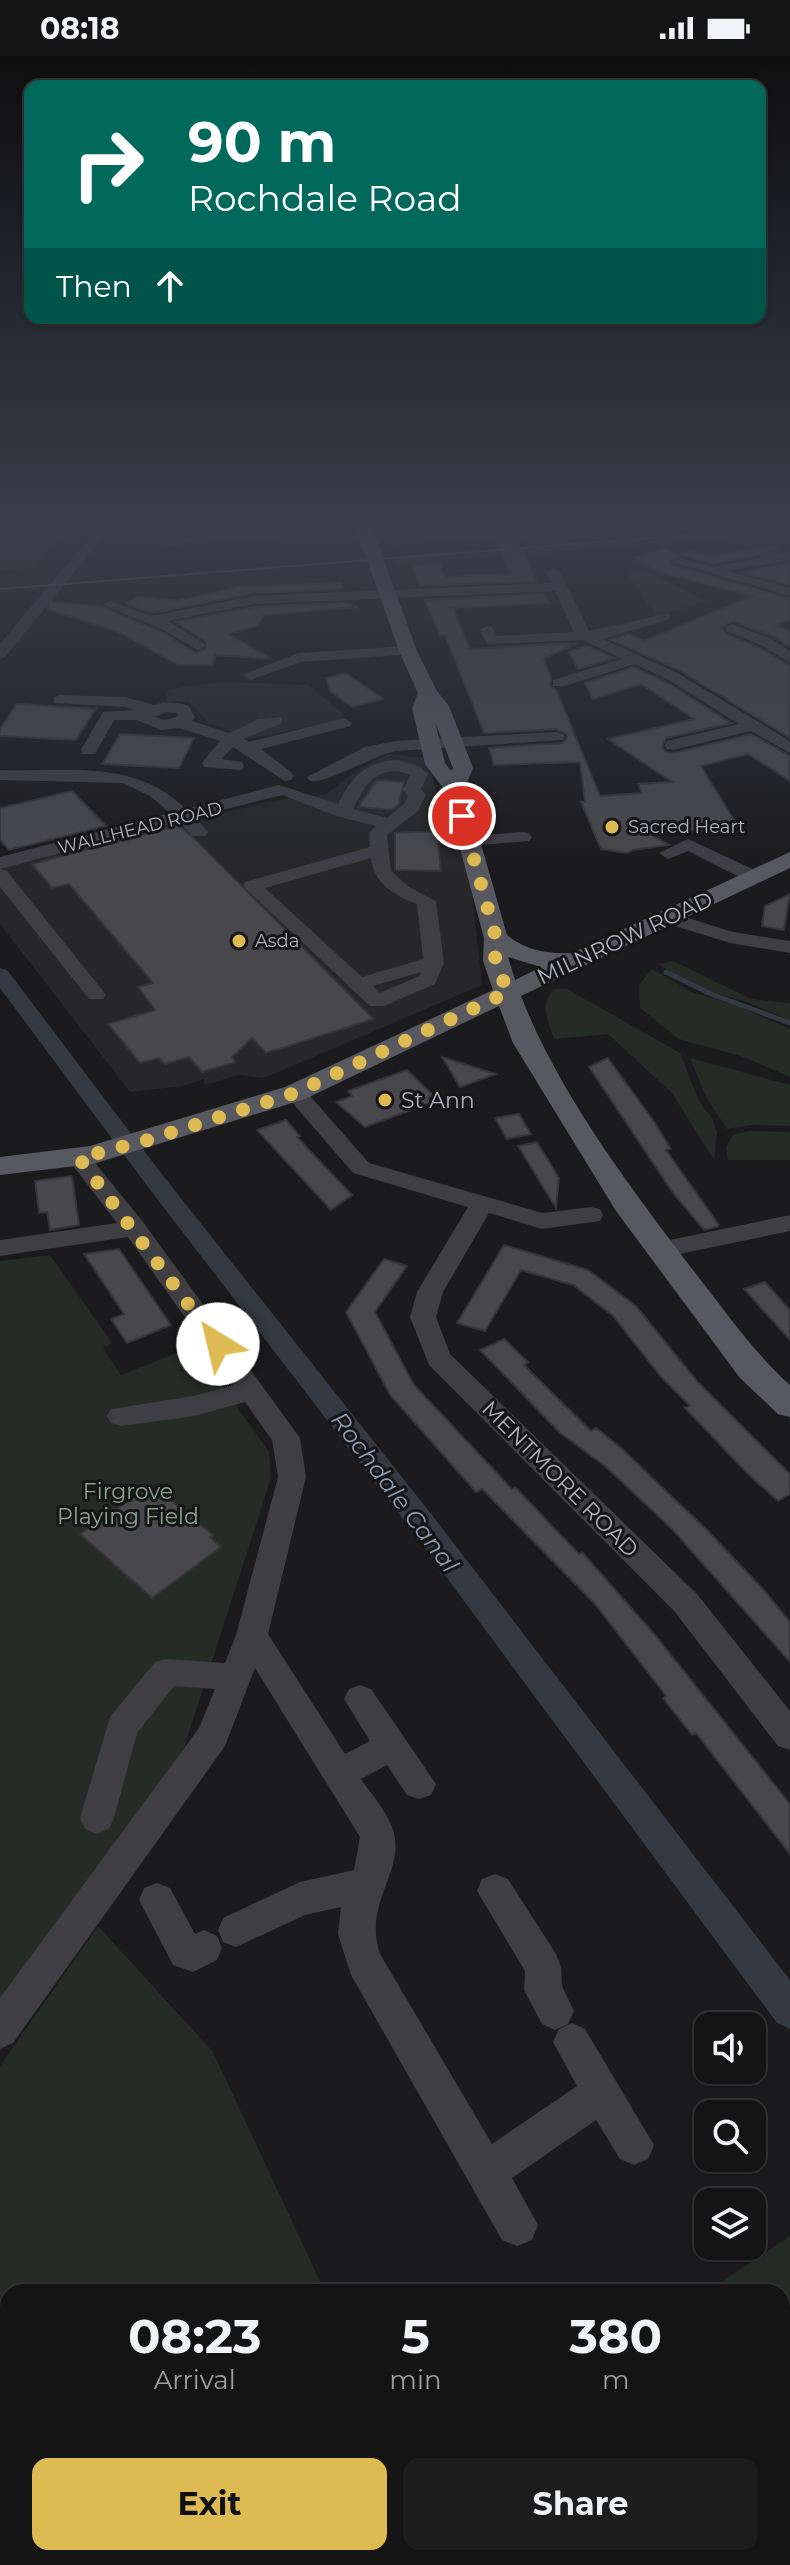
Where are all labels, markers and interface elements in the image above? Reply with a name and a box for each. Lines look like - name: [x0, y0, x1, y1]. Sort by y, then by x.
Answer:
- text: 08:18: [40, 10, 120, 47]
- text: 90 m: [188, 108, 336, 176]
- icon: right: [56, 112, 160, 216]
- text: Rochdale Road: [188, 176, 462, 220]
- icon: ahead: [148, 264, 192, 308]
- text: Then: [56, 268, 132, 305]
- pin: [428, 782, 496, 850]
- icon: arrive: [440, 794, 484, 838]
- street label: WALLHEAD ROAD: [56, 797, 224, 859]
- place label: Sacred Heart: [628, 816, 745, 838]
- marker: Sacred Heart: [603, 818, 621, 836]
- street label: MILNROW ROAD: [533, 885, 717, 991]
- place label: Asda: [255, 930, 299, 952]
- marker: Asda: [230, 932, 248, 950]
- place label: St Ann: [401, 1087, 475, 1114]
- marker: St Ann: [376, 1091, 394, 1109]
- position arrow: [176, 1302, 260, 1386]
- street label: MENTMORE ROAD: [476, 1395, 644, 1563]
- water label: Rochdale Canal: [325, 1406, 465, 1578]
- park label: Firgrove Playing Field: [57, 1478, 199, 1530]
- map controls: [694, 2012, 766, 2260]
- button: sound: [694, 2012, 766, 2084]
- button: search: [694, 2100, 766, 2172]
- button: layers: [694, 2188, 766, 2260]
- text: 08:23: [128, 2307, 261, 2365]
- text: 5: [401, 2307, 430, 2365]
- text: 380: [569, 2307, 662, 2365]
- text: Arrival: [154, 2364, 236, 2396]
- text: min: [389, 2364, 442, 2396]
- text: m: [602, 2364, 630, 2396]
- button: Exit: [32, 2458, 387, 2550]
- button: Share: [403, 2458, 758, 2550]

